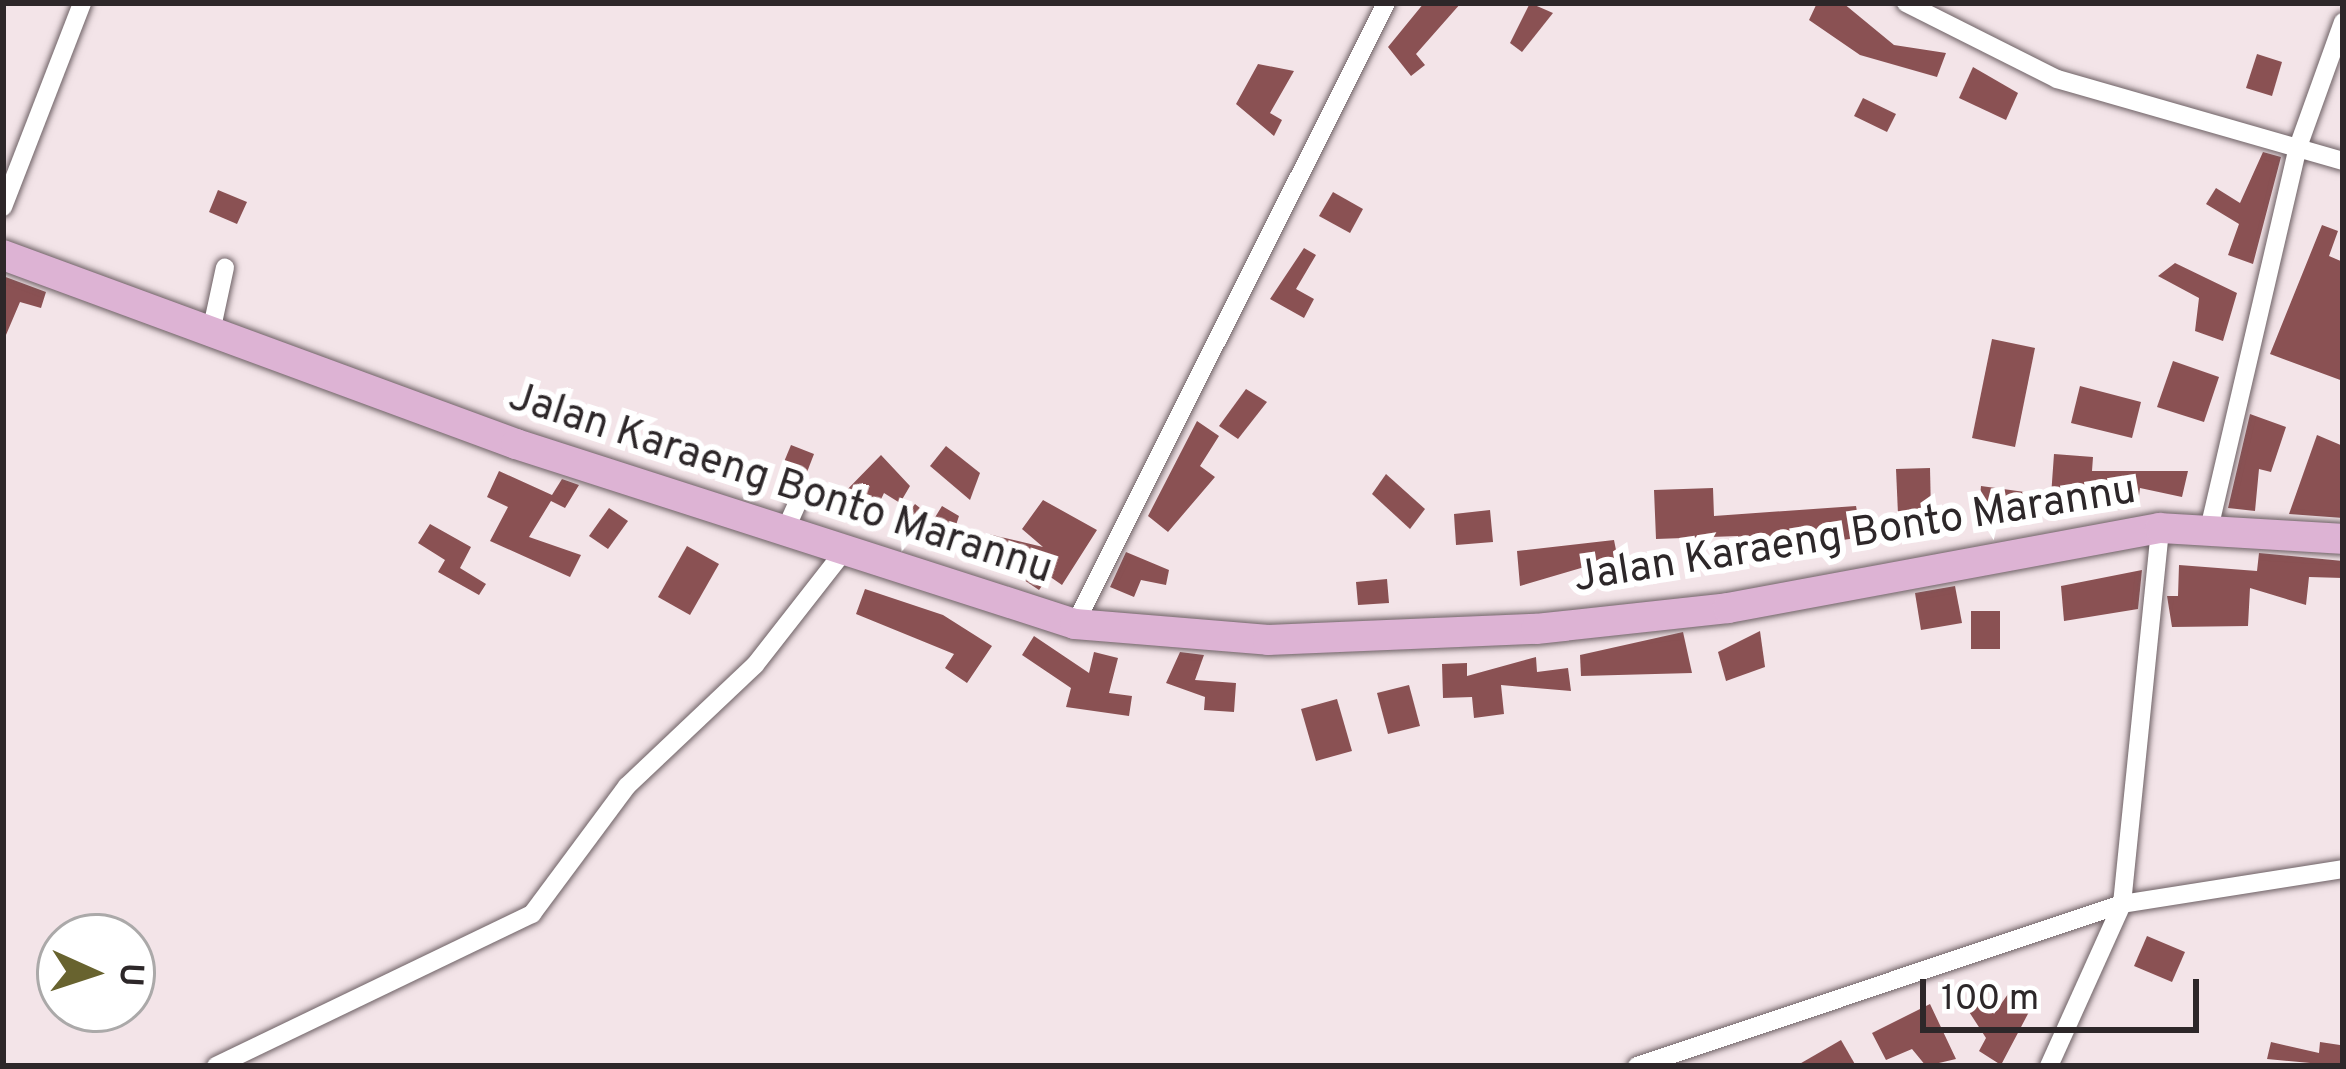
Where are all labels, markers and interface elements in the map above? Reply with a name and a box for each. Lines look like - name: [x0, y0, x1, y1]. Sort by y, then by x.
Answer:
- street label: Jalan Karaeng Bonto Marannu: [502, 373, 1058, 597]
- street label: Jalan Karaeng Bonto Marannu: [1570, 467, 2140, 605]
- north arrow: [36, 913, 156, 1033]
- scale bar: [1926, 955, 2205, 1029]
- text: U: [107, 962, 151, 988]
- text: 100 m: [1941, 977, 2039, 1023]

